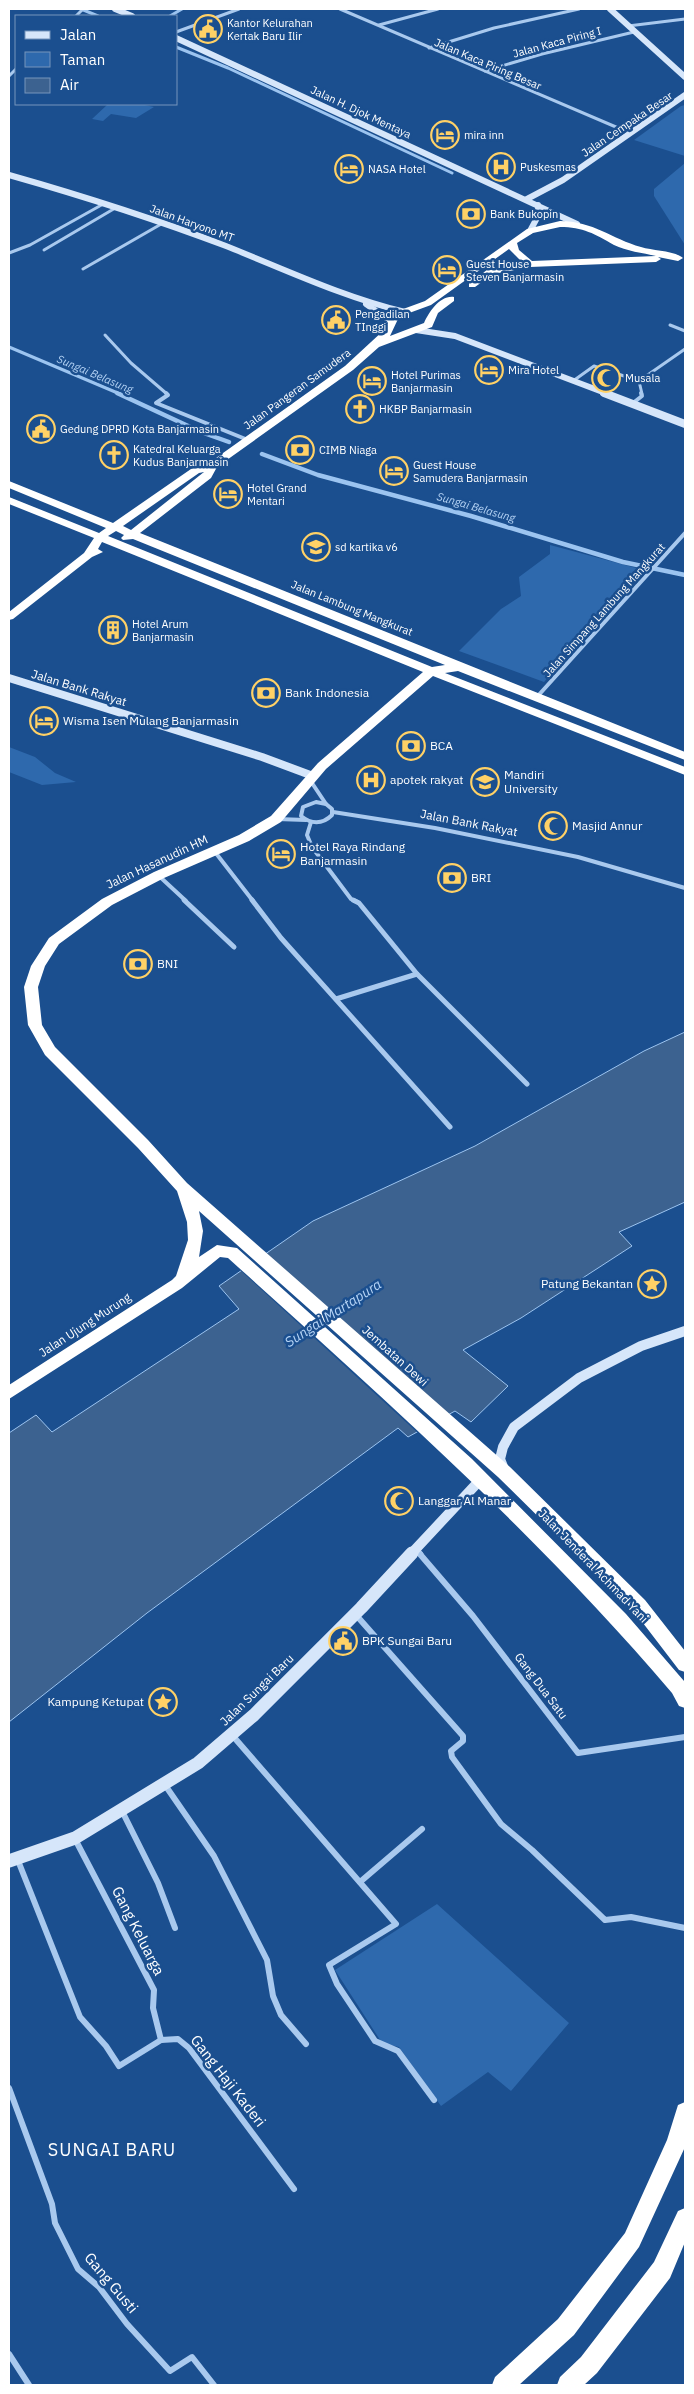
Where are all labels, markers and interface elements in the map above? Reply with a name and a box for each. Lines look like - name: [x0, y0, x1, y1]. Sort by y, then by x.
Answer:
- public building icon: Kantor Kelurahan Kertak Baru Ilir: [193, 14, 223, 44]
- legend: [15, 15, 178, 105]
- place label: Kantor Kelurahan Kertak Baru Ilir: [227, 16, 313, 43]
- street label: Jalan Kaca Piring I: [511, 23, 603, 61]
- text: Jalan: [60, 25, 96, 44]
- street label: Jalan Kaca Piring Besar: [432, 35, 544, 93]
- text: Taman: [60, 50, 105, 69]
- text: Air: [60, 75, 79, 94]
- street label: Jalan H. Djok Mentaya: [308, 83, 414, 142]
- street label: Jalan Cempaka Besar: [579, 88, 675, 160]
- hotel icon: mira inn: [430, 120, 460, 150]
- place label: mira inn: [464, 128, 504, 142]
- hospital icon: Puskesmas: [486, 152, 516, 182]
- hotel icon: NASA Hotel: [334, 154, 364, 184]
- place label: Puskesmas: [520, 160, 576, 174]
- place label: NASA Hotel: [368, 162, 426, 176]
- bank icon: Bank Bukopin: [456, 199, 486, 229]
- street label: Jalan Haryono MT: [148, 201, 237, 245]
- place label: Bank Bukopin: [490, 207, 558, 221]
- hotel icon: Guest House Steven Banjarmasin: [432, 255, 462, 285]
- place label: Guest House Steven Banjarmasin: [466, 257, 564, 284]
- public building icon: Pengadilan TInggi: [321, 305, 351, 335]
- place label: Pengadilan TInggi: [355, 307, 410, 334]
- street label: Jalan Pangeran Samudera: [241, 345, 353, 433]
- water label: Sungai Belasung: [55, 352, 135, 396]
- hotel icon: Mira Hotel: [474, 355, 504, 385]
- place label: Mira Hotel: [508, 363, 559, 377]
- mosque icon: Musala: [591, 363, 621, 393]
- hotel icon: Hotel Purimas Banjarmasin: [357, 366, 387, 396]
- place label: Hotel Purimas Banjarmasin: [391, 368, 461, 395]
- place label: Musala: [625, 371, 660, 385]
- church icon: HKBP Banjarmasin: [345, 394, 375, 424]
- place label: HKBP Banjarmasin: [379, 402, 472, 416]
- public building icon: Gedung DPRD Kota Banjarmasin: [26, 414, 56, 444]
- place label: Gedung DPRD Kota Banjarmasin: [60, 422, 219, 436]
- bank icon: CIMB Niaga: [285, 435, 315, 465]
- church icon: Katedral Keluarga Kudus Banjarmasin: [99, 440, 129, 470]
- place label: Katedral Keluarga Kudus Banjarmasin: [133, 442, 229, 469]
- place label: CIMB Niaga: [319, 443, 377, 457]
- hotel icon: Guest House Samudera Banjarmasin: [379, 456, 409, 486]
- place label: Guest House Samudera Banjarmasin: [413, 458, 528, 485]
- hotel icon: Hotel Grand Mentari: [213, 479, 243, 509]
- place label: Hotel Grand Mentari: [247, 481, 307, 508]
- water label: Sungai Belasung: [435, 489, 517, 525]
- school or university icon: sd kartika v6: [301, 532, 331, 562]
- place label: sd kartika v6: [335, 540, 398, 554]
- street label: Jalan Simpang Lambung Mangkurat: [540, 540, 668, 680]
- street label: Jalan Lambung Mangkurat: [289, 577, 415, 639]
- building icon: Hotel Arum Banjarmasin: [98, 615, 128, 645]
- place label: Hotel Arum Banjarmasin: [132, 617, 194, 644]
- street label: Jalan Bank Rakyat: [30, 666, 129, 709]
- bank icon: Bank Indonesia: [251, 678, 281, 708]
- place label: Bank Indonesia: [285, 685, 370, 700]
- hotel icon: Wisma Isen Mulang Banjarmasin: [29, 706, 59, 736]
- place label: Wisma Isen Mulang Banjarmasin: [63, 713, 239, 728]
- bank icon: BCA: [396, 731, 426, 761]
- place label: BCA: [430, 738, 453, 753]
- hospital icon: apotek rakyat: [356, 765, 386, 795]
- school or university icon: Mandiri University: [470, 767, 500, 797]
- place label: Mandiri University: [504, 767, 558, 796]
- place label: apotek rakyat: [390, 772, 464, 787]
- street label: Jalan Bank Rakyat: [419, 806, 519, 839]
- mosque icon: Masjid Annur: [538, 811, 568, 841]
- place label: Masjid Annur: [572, 818, 643, 833]
- street label: Jalan Hasanudin HM: [104, 831, 210, 892]
- hotel icon: Hotel Raya Rindang Banjarmasin: [266, 839, 296, 869]
- place label: Hotel Raya Rindang Banjarmasin: [300, 839, 406, 868]
- bank icon: BRI: [437, 863, 467, 893]
- place label: BRI: [471, 870, 492, 885]
- bank icon: BNI: [123, 949, 153, 979]
- place label: BNI: [157, 956, 178, 971]
- place icon: Patung Bekantan: [637, 1269, 667, 1299]
- water label: Sungai Martapura: [281, 1275, 385, 1351]
- place label: Patung Bekantan: [541, 1276, 633, 1291]
- street label: Jalan Ujung Murung: [36, 1289, 134, 1360]
- street label: Jembatan Dewi: [359, 1322, 431, 1389]
- mosque icon: Langgar Al Manar: [384, 1486, 414, 1516]
- place label: Langgar Al Manar: [418, 1493, 512, 1508]
- street label: Jalan Jenderal Achmad Yani: [535, 1506, 651, 1625]
- public building icon: BPK Sungai Baru: [328, 1626, 358, 1656]
- place label: BPK Sungai Baru: [362, 1633, 452, 1648]
- street label: Gang Dua Satu: [512, 1650, 571, 1722]
- street label: Jalan Sungai Baru: [217, 1651, 297, 1729]
- place icon: Kampung Ketupat: [148, 1687, 178, 1717]
- place label: Kampung Ketupat: [47, 1694, 144, 1709]
- street label: Gang Keluarga: [108, 1883, 169, 1979]
- street label: Gang Haji Kaderi: [187, 2031, 270, 2130]
- district label: SUNGAI BARU: [48, 2138, 176, 2161]
- street label: Gang Gusti: [80, 2248, 142, 2317]

